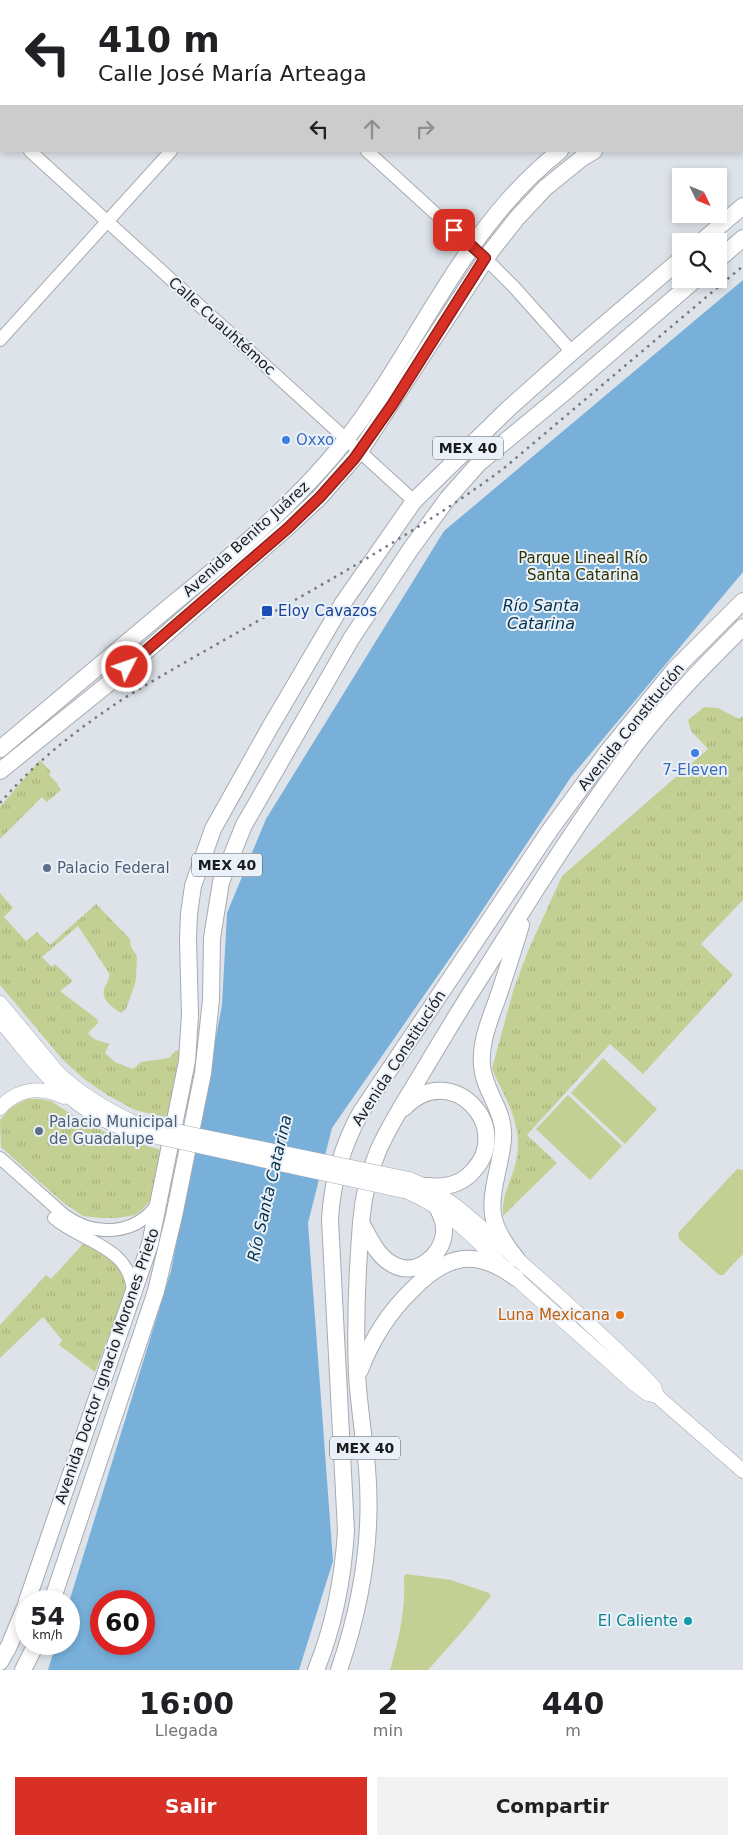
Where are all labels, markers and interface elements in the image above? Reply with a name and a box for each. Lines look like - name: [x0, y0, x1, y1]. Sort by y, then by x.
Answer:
- icon: left: [15, 20, 80, 85]
- text: 410 m: [98, 20, 220, 60]
- text: Calle José María Arteaga: [98, 61, 367, 86]
- icon: left: [305, 115, 333, 143]
- icon: ahead: [358, 115, 386, 143]
- icon: right: [411, 115, 439, 143]
- north arrow: [672, 168, 728, 222]
- map controls: [672, 168, 727, 288]
- pin: [433, 209, 475, 251]
- icon: arrive: [440, 216, 468, 244]
- button: search: [672, 233, 727, 288]
- street label: Calle Cuauhtémoc: [165, 273, 279, 379]
- place label: Oxxo: [296, 431, 334, 449]
- marker: Oxxo: [280, 434, 292, 446]
- road number: MEX 40: [433, 436, 503, 459]
- street label: Avenida Benito Juárez: [179, 477, 313, 600]
- park label: Parque Lineal Río Santa Catarina: [518, 549, 648, 584]
- water label: Río Santa Catarina: [503, 596, 579, 633]
- place label: Eloy Cavazos: [278, 602, 377, 620]
- marker: Eloy Cavazos: [260, 604, 274, 618]
- position arrow: [100, 640, 152, 692]
- street label: Avenida Constitución: [574, 660, 688, 794]
- marker: 7-Eleven: [689, 747, 701, 759]
- place label: 7-Eleven: [662, 761, 728, 779]
- road number: MEX 40: [192, 854, 262, 876]
- place label: Palacio Federal: [57, 859, 170, 877]
- marker: Palacio Federal: [41, 862, 53, 874]
- street label: Avenida Constitución: [348, 987, 450, 1129]
- place label: Palacio Municipal de Guadalupe: [49, 1113, 178, 1148]
- water label: Río Santa Catarina: [243, 1113, 296, 1263]
- marker: Palacio Municipal de Guadalupe: [33, 1125, 45, 1137]
- street label: Avenida Doctor Ignacio Morones Prieto: [51, 1226, 163, 1506]
- place label: Luna Mexicana: [498, 1306, 610, 1324]
- marker: Luna Mexicana: [614, 1309, 626, 1321]
- road number: MEX 40: [330, 1436, 400, 1460]
- speed limit sign: 60: [90, 1590, 155, 1655]
- text: 54: [30, 1602, 65, 1631]
- place label: El Caliente: [598, 1612, 678, 1630]
- marker: El Caliente: [682, 1615, 694, 1627]
- text: km/h: [32, 1628, 63, 1642]
- text: 16:00: [139, 1686, 234, 1721]
- text: 2: [377, 1686, 398, 1721]
- text: 440: [542, 1686, 604, 1721]
- text: Llegada: [155, 1721, 218, 1740]
- text: min: [373, 1721, 403, 1740]
- text: m: [565, 1721, 581, 1740]
- button: Salir: [15, 1777, 367, 1835]
- button: Compartir: [377, 1777, 728, 1835]

